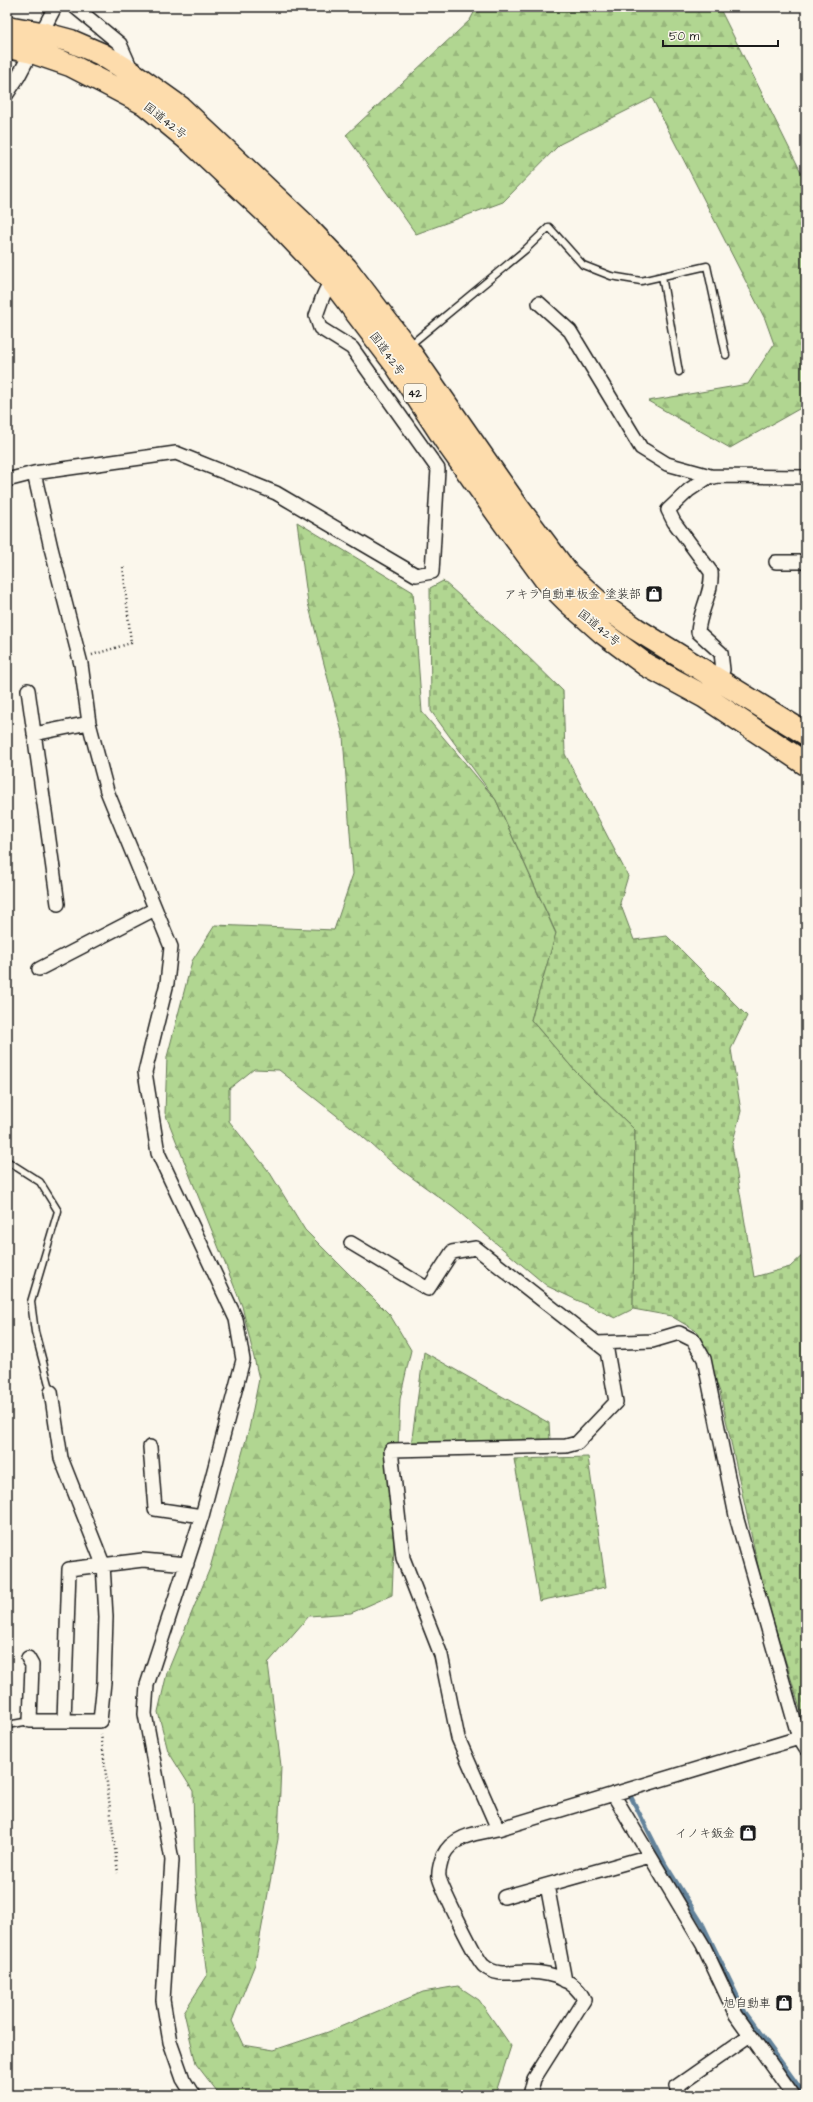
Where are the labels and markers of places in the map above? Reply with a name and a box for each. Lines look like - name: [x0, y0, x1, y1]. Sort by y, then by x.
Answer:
- shop icon: アキラ自動車板金 塗装部: [644, 584, 664, 604]
- place label: アキラ自動車板金 塗装部: [504, 586, 641, 603]
- shop icon: イノキ鈑金: [738, 1823, 758, 1843]
- place label: イノキ鈑金: [675, 1825, 735, 1842]
- shop icon: 旭自動車: [774, 1993, 794, 2013]
- place label: 旭自動車: [723, 1995, 771, 2012]

